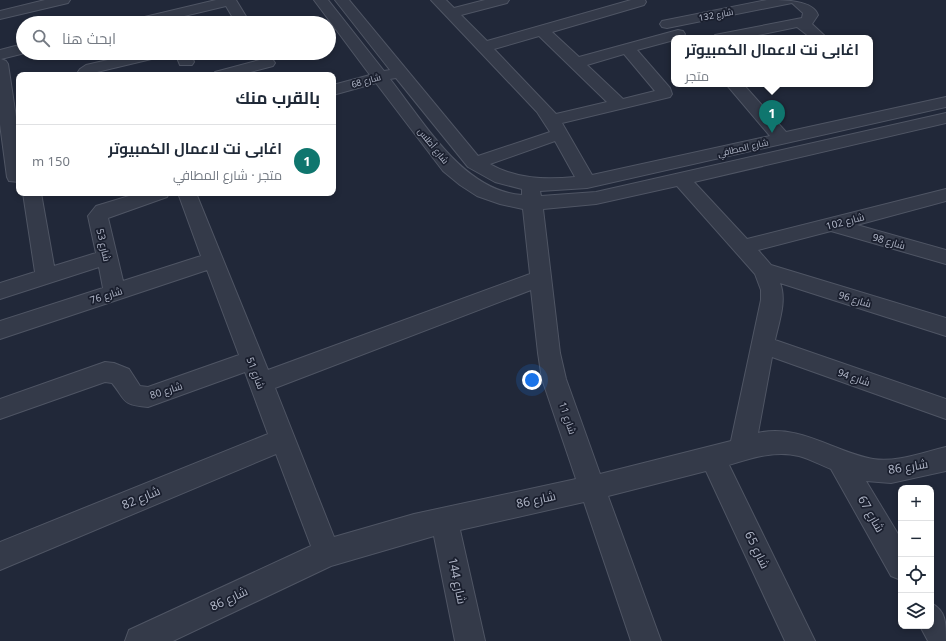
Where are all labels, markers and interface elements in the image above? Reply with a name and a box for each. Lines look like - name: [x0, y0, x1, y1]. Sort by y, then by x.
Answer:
- street label: شارع 132: [697, 5, 734, 24]
- search box: [16, 16, 336, 60]
- icon: search: [30, 27, 52, 49]
- text: ابحث هنا: [62, 28, 116, 48]
- popup: [671, 35, 873, 87]
- text: اغابى نت لاعمال الكمبيوتر: [685, 39, 859, 59]
- text: متجر: [685, 67, 709, 85]
- street label: شارع 68: [350, 70, 382, 91]
- text: بالقرب منك: [235, 86, 320, 109]
- pin: 1: [759, 100, 785, 133]
- street label: شارع أطلس: [415, 125, 452, 166]
- street label: شارع المطافي: [716, 135, 770, 161]
- text: اغابى نت لاعمال الكمبيوتر: [108, 138, 282, 158]
- text: 150 m: [32, 152, 70, 170]
- text: 1: [303, 152, 311, 170]
- text: متجر · شارع المطافي: [173, 166, 282, 184]
- street label: شارع 102: [824, 209, 866, 233]
- street label: شارع 53: [93, 227, 115, 263]
- street label: شارع 98: [871, 230, 907, 252]
- street label: شارع 76: [88, 283, 124, 307]
- street label: شارع 96: [837, 287, 873, 311]
- street label: شارع 51: [243, 355, 269, 391]
- street label: شارع 94: [836, 365, 872, 389]
- your location: [522, 370, 542, 390]
- street label: شارع 80: [148, 378, 184, 402]
- street label: شارع 11: [556, 400, 580, 436]
- street label: شارع 86: [887, 455, 929, 478]
- street label: شارع 82: [119, 482, 163, 513]
- map controls: [898, 485, 934, 629]
- button: +: [898, 485, 934, 521]
- street label: شارع 86: [515, 487, 557, 512]
- street label: شارع 67: [854, 492, 889, 535]
- button: −: [898, 521, 934, 557]
- street label: شارع 65: [741, 528, 774, 572]
- street label: شارع 144: [444, 556, 471, 606]
- button: locate: [898, 557, 934, 593]
- street label: شارع 86: [207, 582, 251, 615]
- button: layers: [898, 593, 934, 629]

